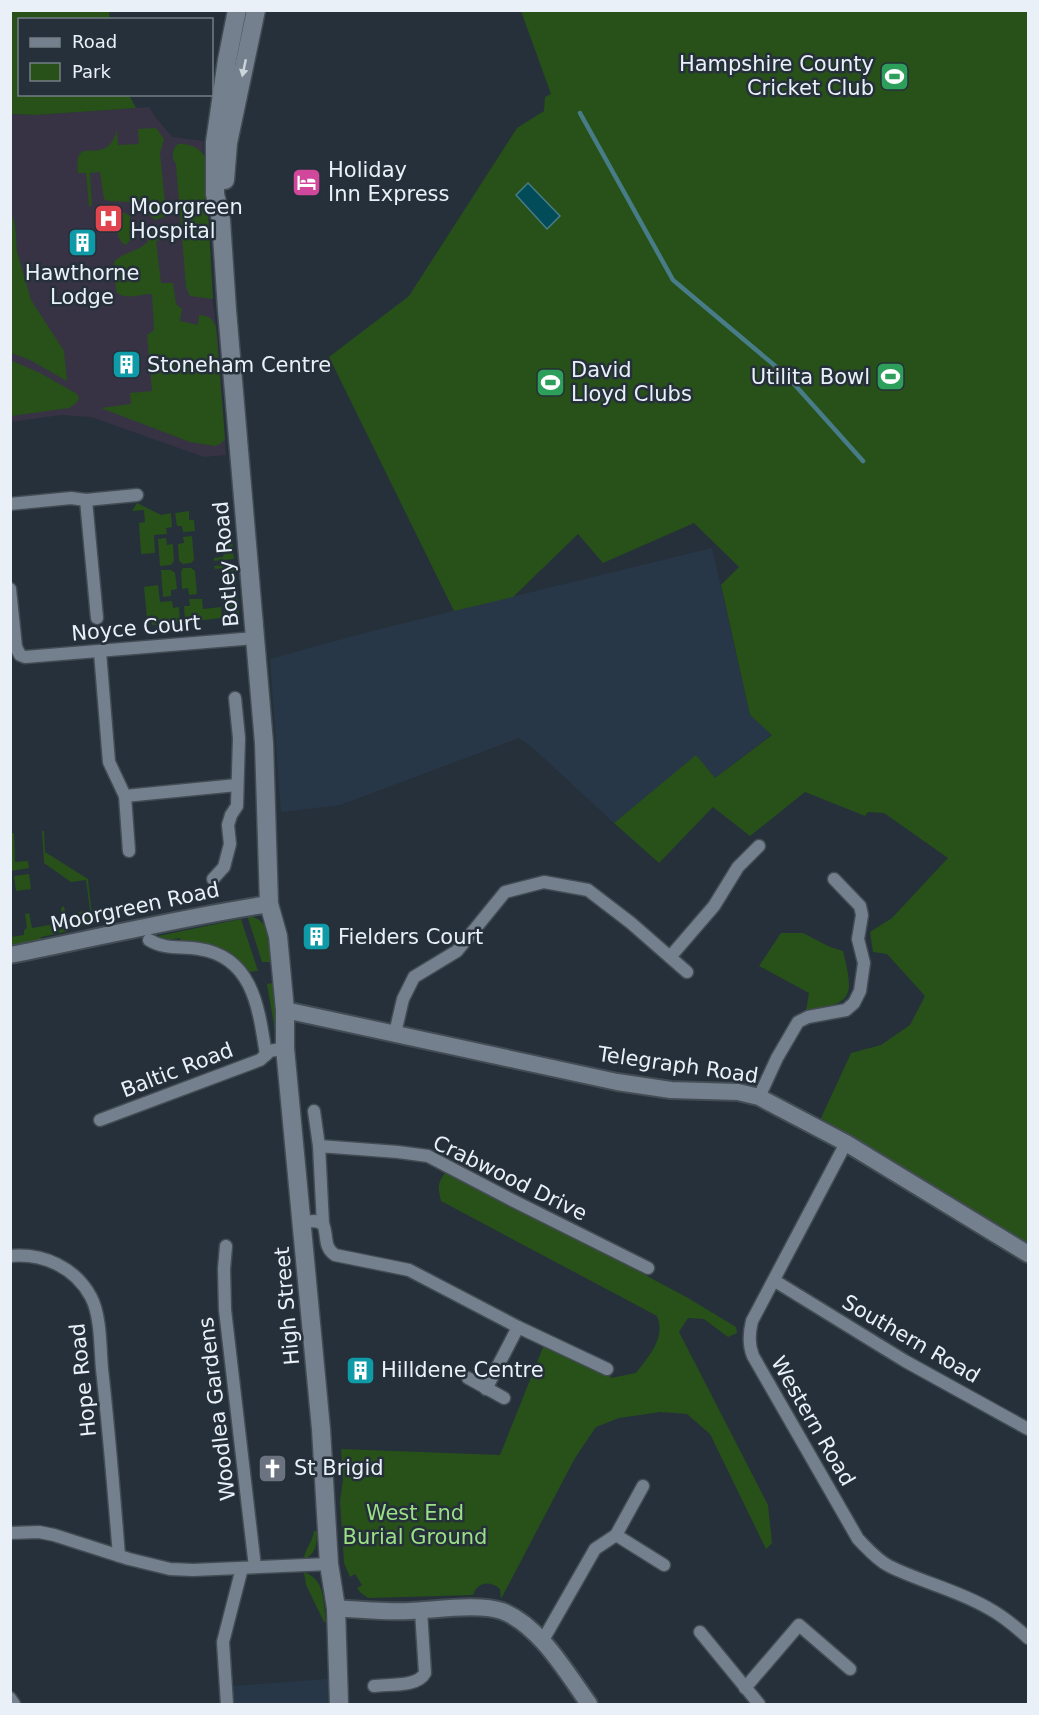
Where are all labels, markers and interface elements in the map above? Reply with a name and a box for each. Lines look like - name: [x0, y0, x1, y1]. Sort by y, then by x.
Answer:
- legend: [18, 18, 213, 96]
- text: Road: [72, 31, 117, 52]
- place label: Hampshire County Cricket Club: [679, 52, 874, 100]
- one-way arrow: [239, 59, 249, 77]
- sports icon: Hampshire County Cricket Club: [879, 60, 911, 92]
- text: Park: [72, 61, 111, 82]
- place label: Holiday Inn Express: [328, 158, 450, 206]
- hotel icon: Holiday Inn Express: [291, 166, 323, 198]
- place label: Moorgreen Hospital: [130, 195, 243, 243]
- hospital icon: Moorgreen Hospital: [93, 203, 125, 235]
- building icon: Hawthorne Lodge: [66, 226, 98, 258]
- place label: Hawthorne Lodge: [25, 261, 139, 309]
- building icon: Stoneham Centre: [110, 349, 142, 381]
- place label: Stoneham Centre: [147, 353, 331, 377]
- place label: David Lloyd Clubs: [571, 358, 692, 406]
- sports icon: Utilita Bowl: [875, 361, 907, 393]
- place label: Utilita Bowl: [751, 365, 870, 389]
- sports icon: David Lloyd Clubs: [534, 366, 566, 398]
- street label: Botley Road: [209, 500, 243, 628]
- street label: Noyce Court: [70, 610, 202, 646]
- street label: Moorgreen Road: [48, 877, 222, 937]
- building icon: Fielders Court: [301, 921, 333, 953]
- place label: Fielders Court: [338, 925, 483, 949]
- street label: Baltic Road: [118, 1038, 236, 1102]
- street label: Telegraph Road: [595, 1042, 760, 1088]
- street label: Crabwood Drive: [429, 1130, 591, 1226]
- street label: High Street: [270, 1246, 304, 1366]
- street label: Southern Road: [838, 1290, 984, 1388]
- street label: Woodlea Gardens: [194, 1316, 240, 1502]
- street label: Hope Road: [65, 1322, 101, 1438]
- street label: Western Road: [766, 1352, 860, 1490]
- building icon: Hilldene Centre: [344, 1354, 376, 1386]
- place label: Hilldene Centre: [381, 1358, 544, 1382]
- church icon: St Brigid: [257, 1452, 289, 1484]
- place label: St Brigid: [294, 1456, 384, 1480]
- park label: West End Burial Ground: [343, 1501, 487, 1549]

